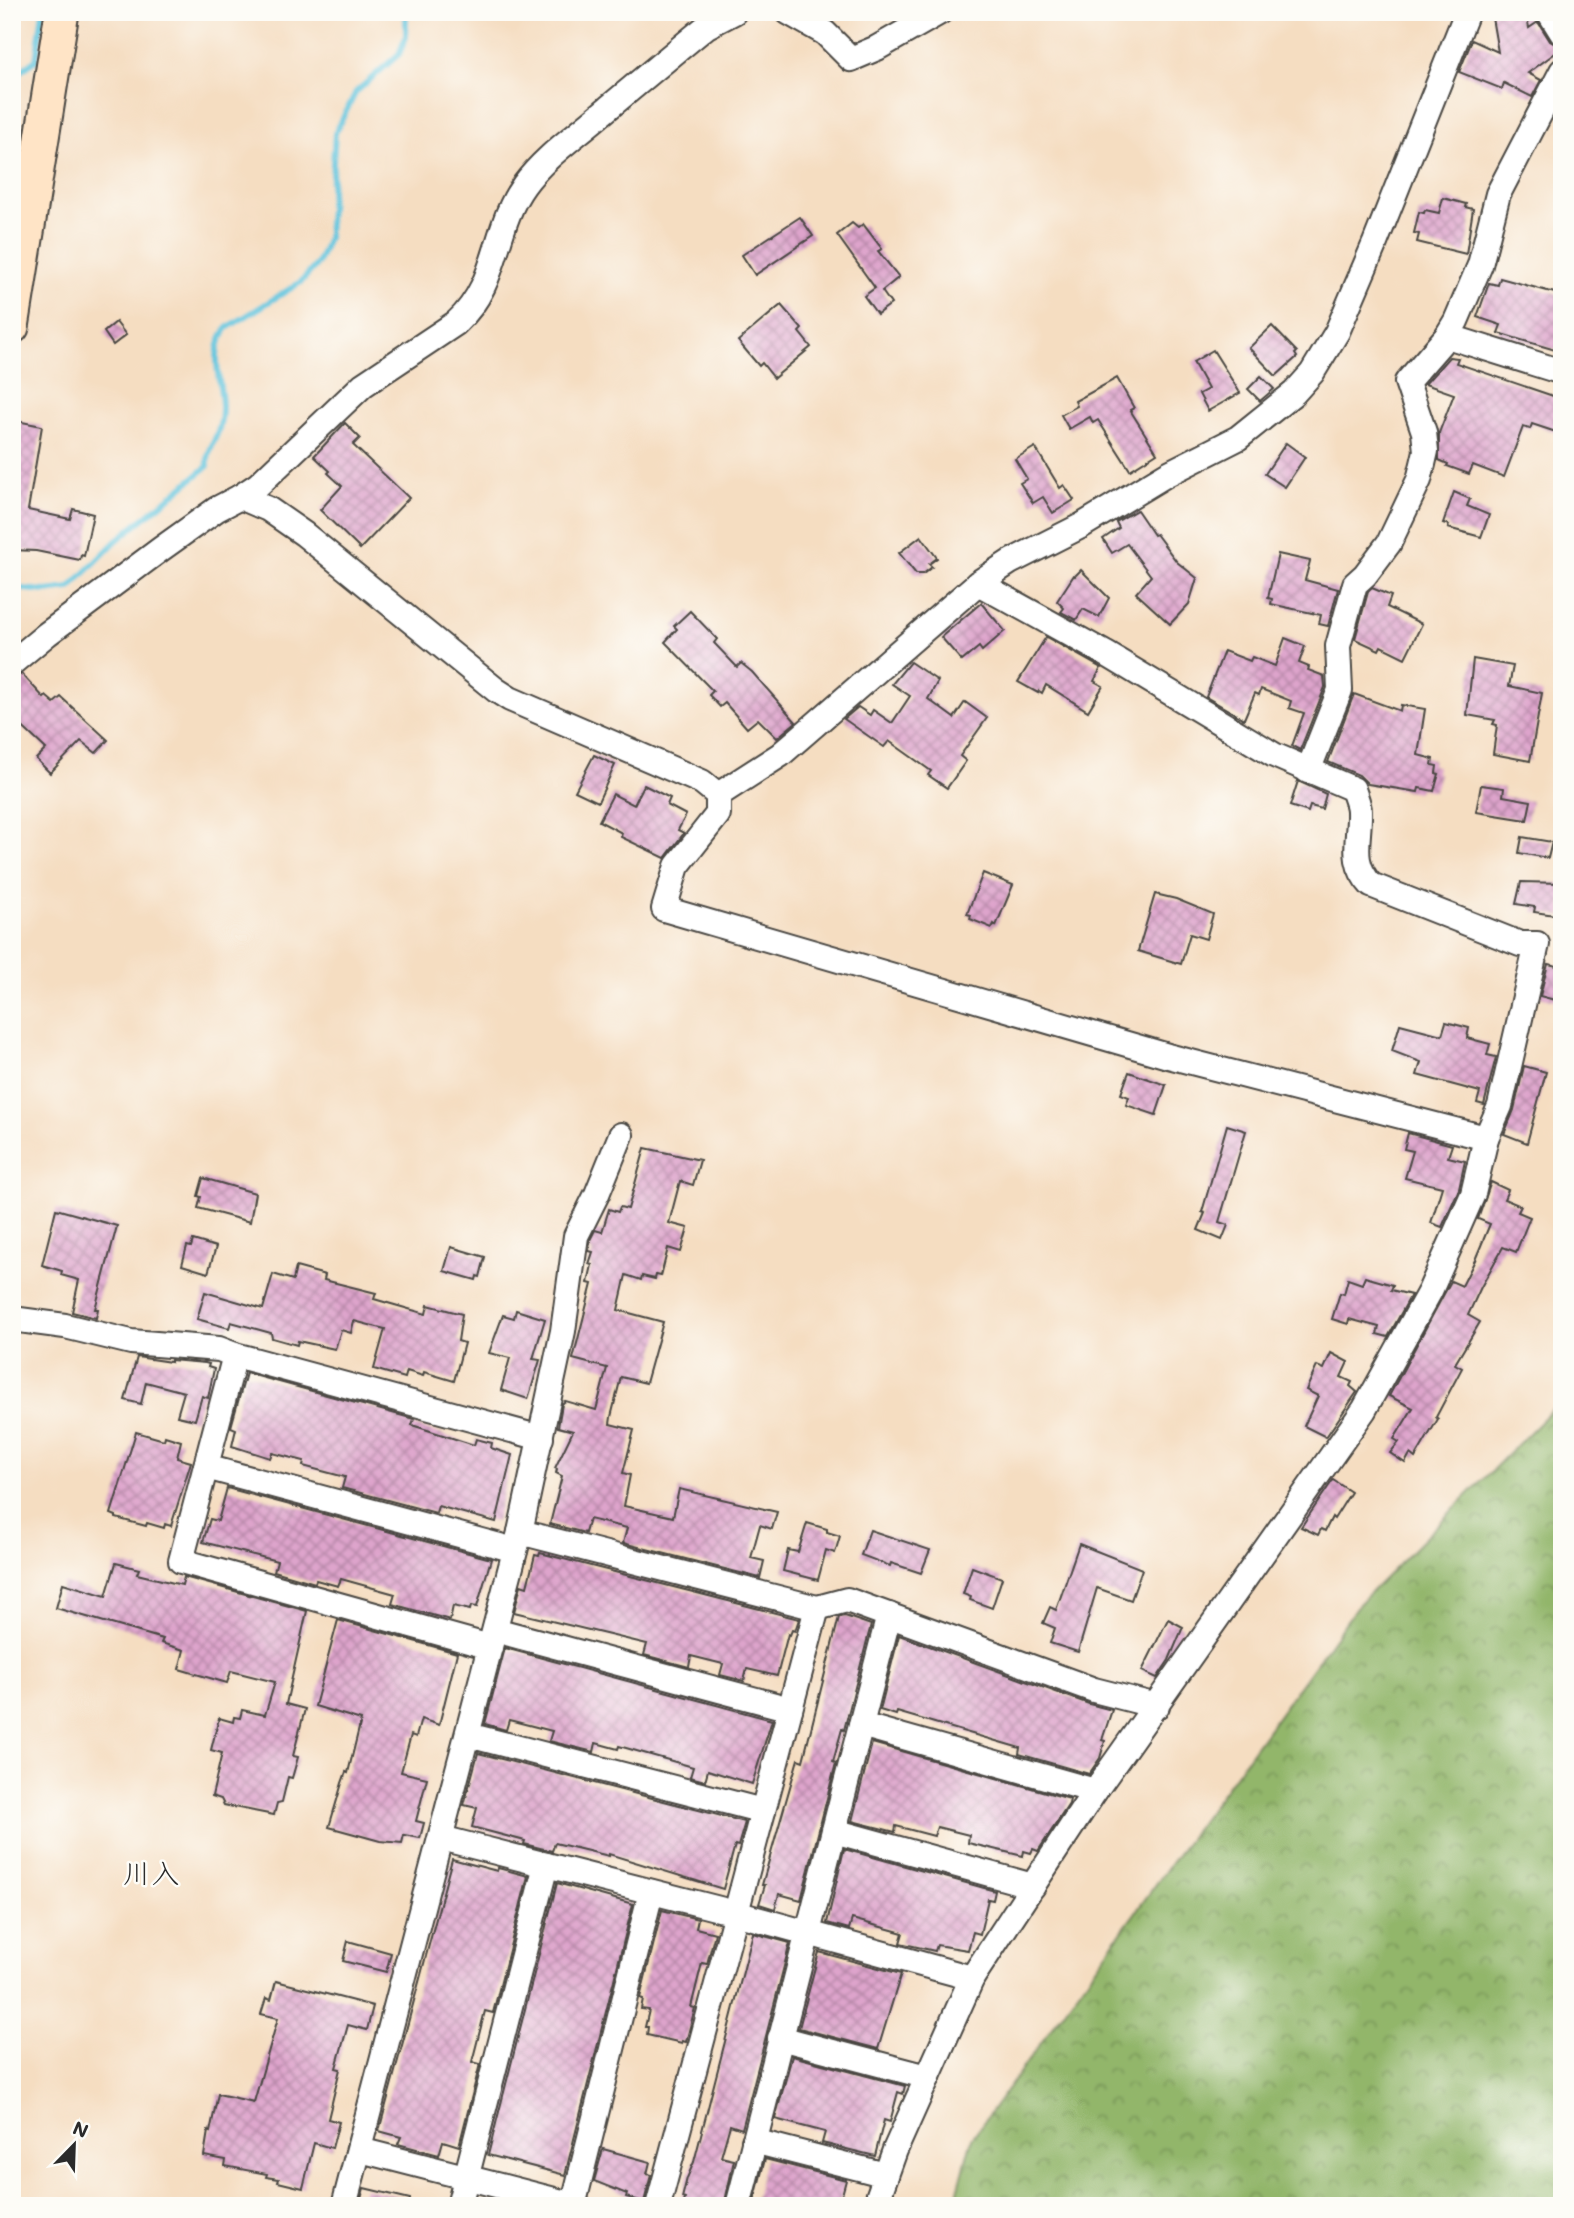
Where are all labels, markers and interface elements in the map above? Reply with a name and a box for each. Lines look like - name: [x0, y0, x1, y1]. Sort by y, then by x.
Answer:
- district label: 川入: [123, 1854, 179, 1890]
- north arrow: [38, 2110, 108, 2180]
- text: N: [69, 2115, 92, 2143]

